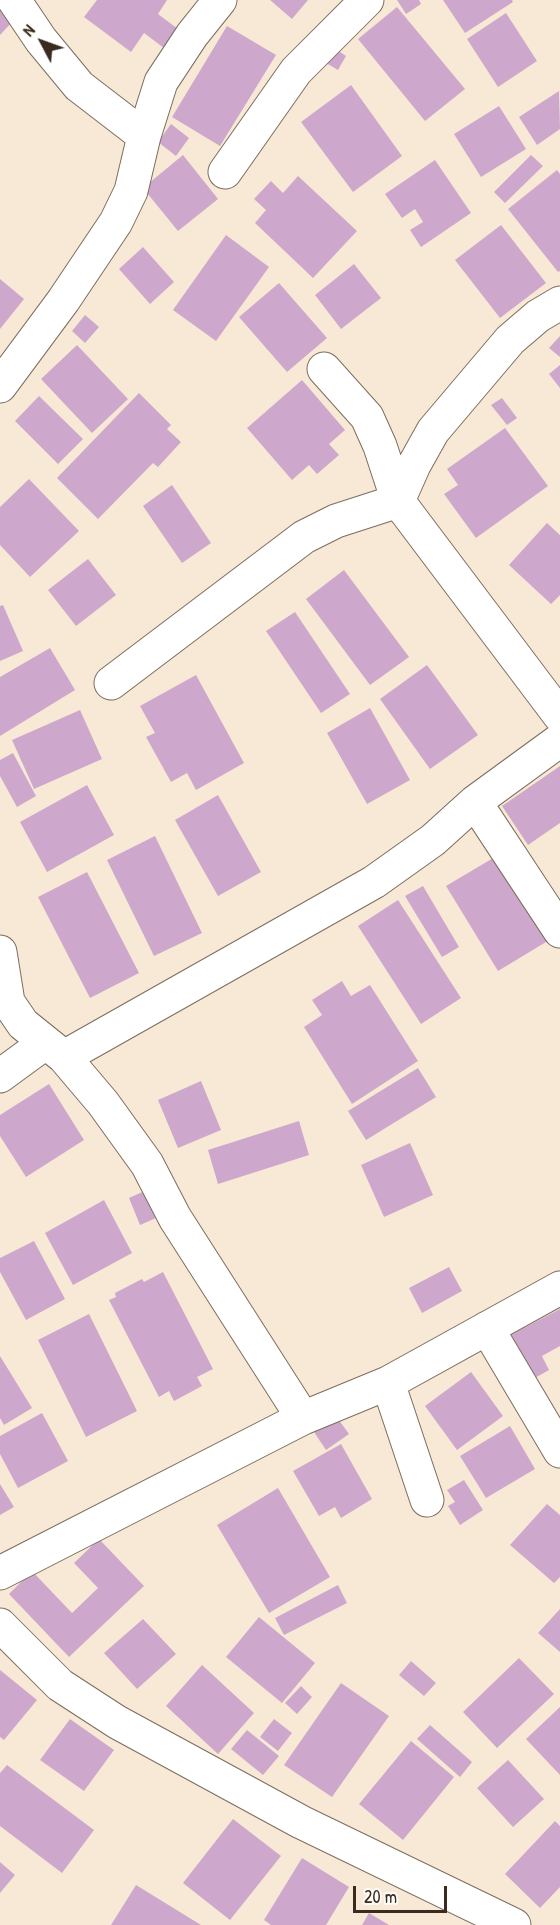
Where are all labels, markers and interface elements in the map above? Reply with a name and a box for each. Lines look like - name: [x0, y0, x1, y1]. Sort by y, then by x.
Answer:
- north arrow: [12, 12, 72, 72]
- text: N: [17, 20, 40, 41]
- scale bar: [356, 1874, 450, 1912]
- text: 20 m: [364, 1884, 397, 1909]

